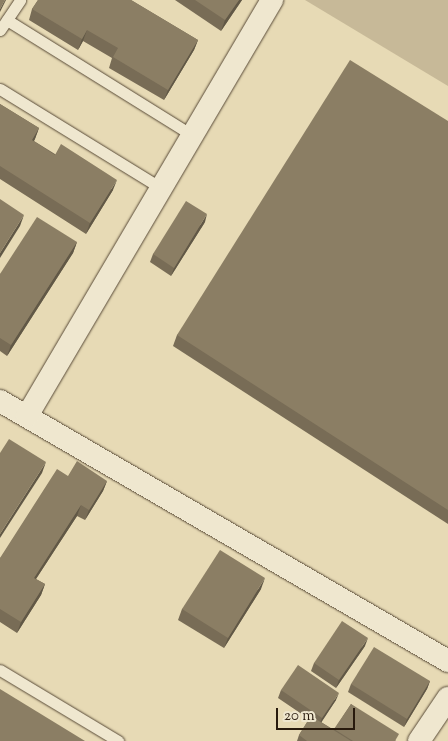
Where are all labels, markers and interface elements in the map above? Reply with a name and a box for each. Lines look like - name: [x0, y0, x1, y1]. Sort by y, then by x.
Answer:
- scale bar: [278, 698, 357, 730]
- text: 20 m: [284, 706, 315, 727]

